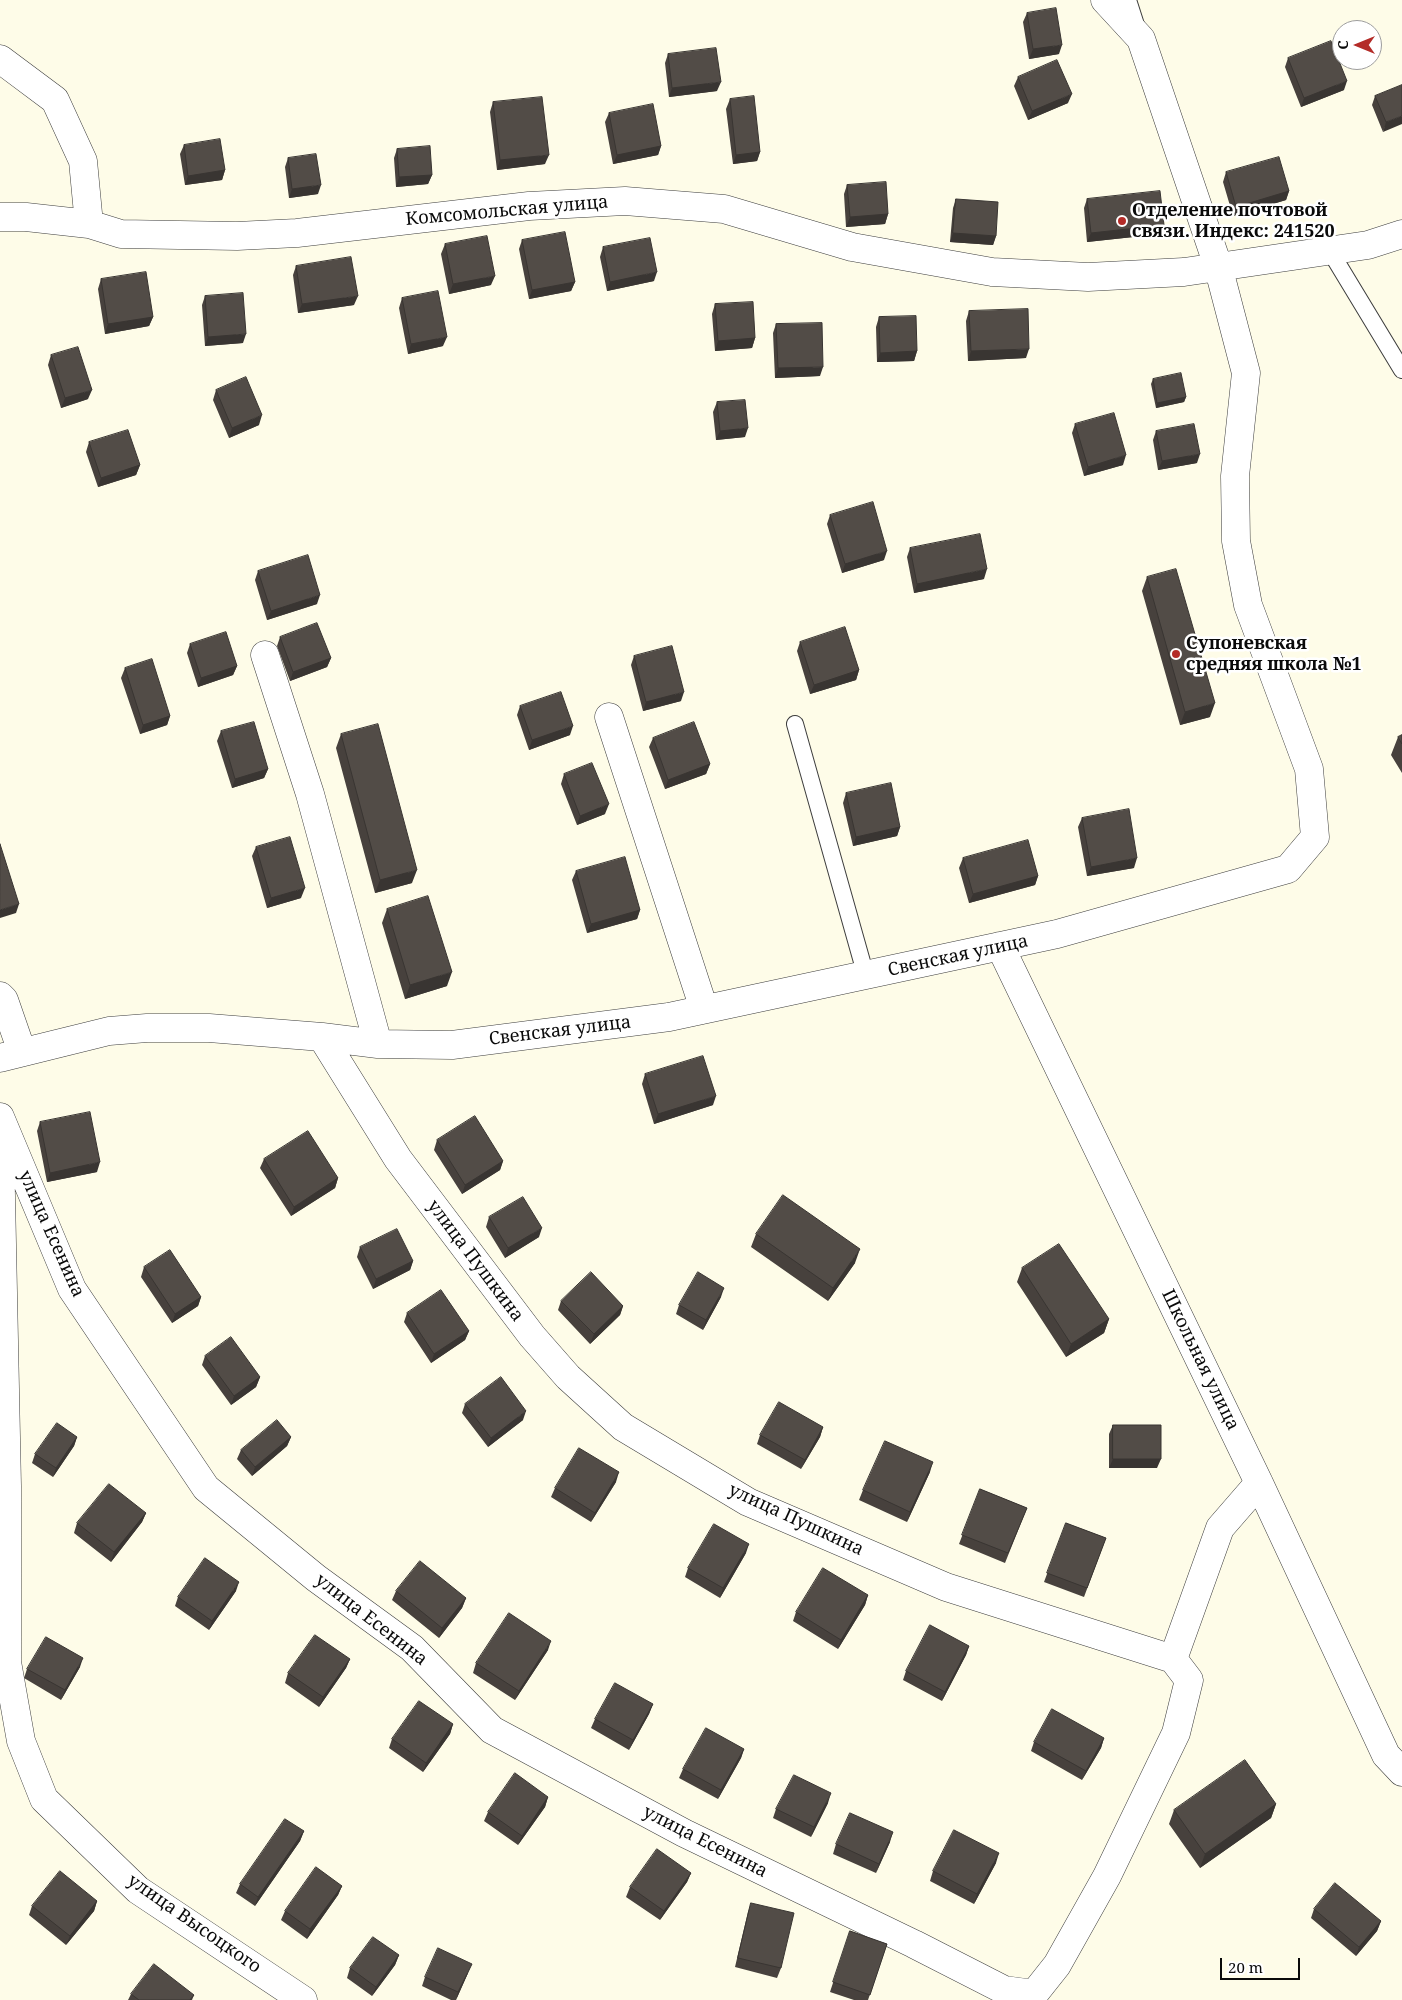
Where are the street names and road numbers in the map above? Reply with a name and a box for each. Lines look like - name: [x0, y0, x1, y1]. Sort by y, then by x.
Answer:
- street label: Комсомольская улица: [405, 191, 609, 231]
- street label: Свенская улица: [886, 931, 1030, 981]
- street label: Свенская улица: [488, 1012, 632, 1050]
- street label: улица Есенина: [13, 1167, 89, 1301]
- street label: улица Пушкина: [422, 1196, 528, 1326]
- street label: Школьная улица: [1157, 1286, 1243, 1434]
- street label: улица Пушкина: [725, 1479, 867, 1561]
- street label: улица Есенина: [311, 1569, 431, 1671]
- street label: улица Есенина: [639, 1801, 771, 1883]
- street label: улица Высоцкого: [123, 1870, 265, 1978]

